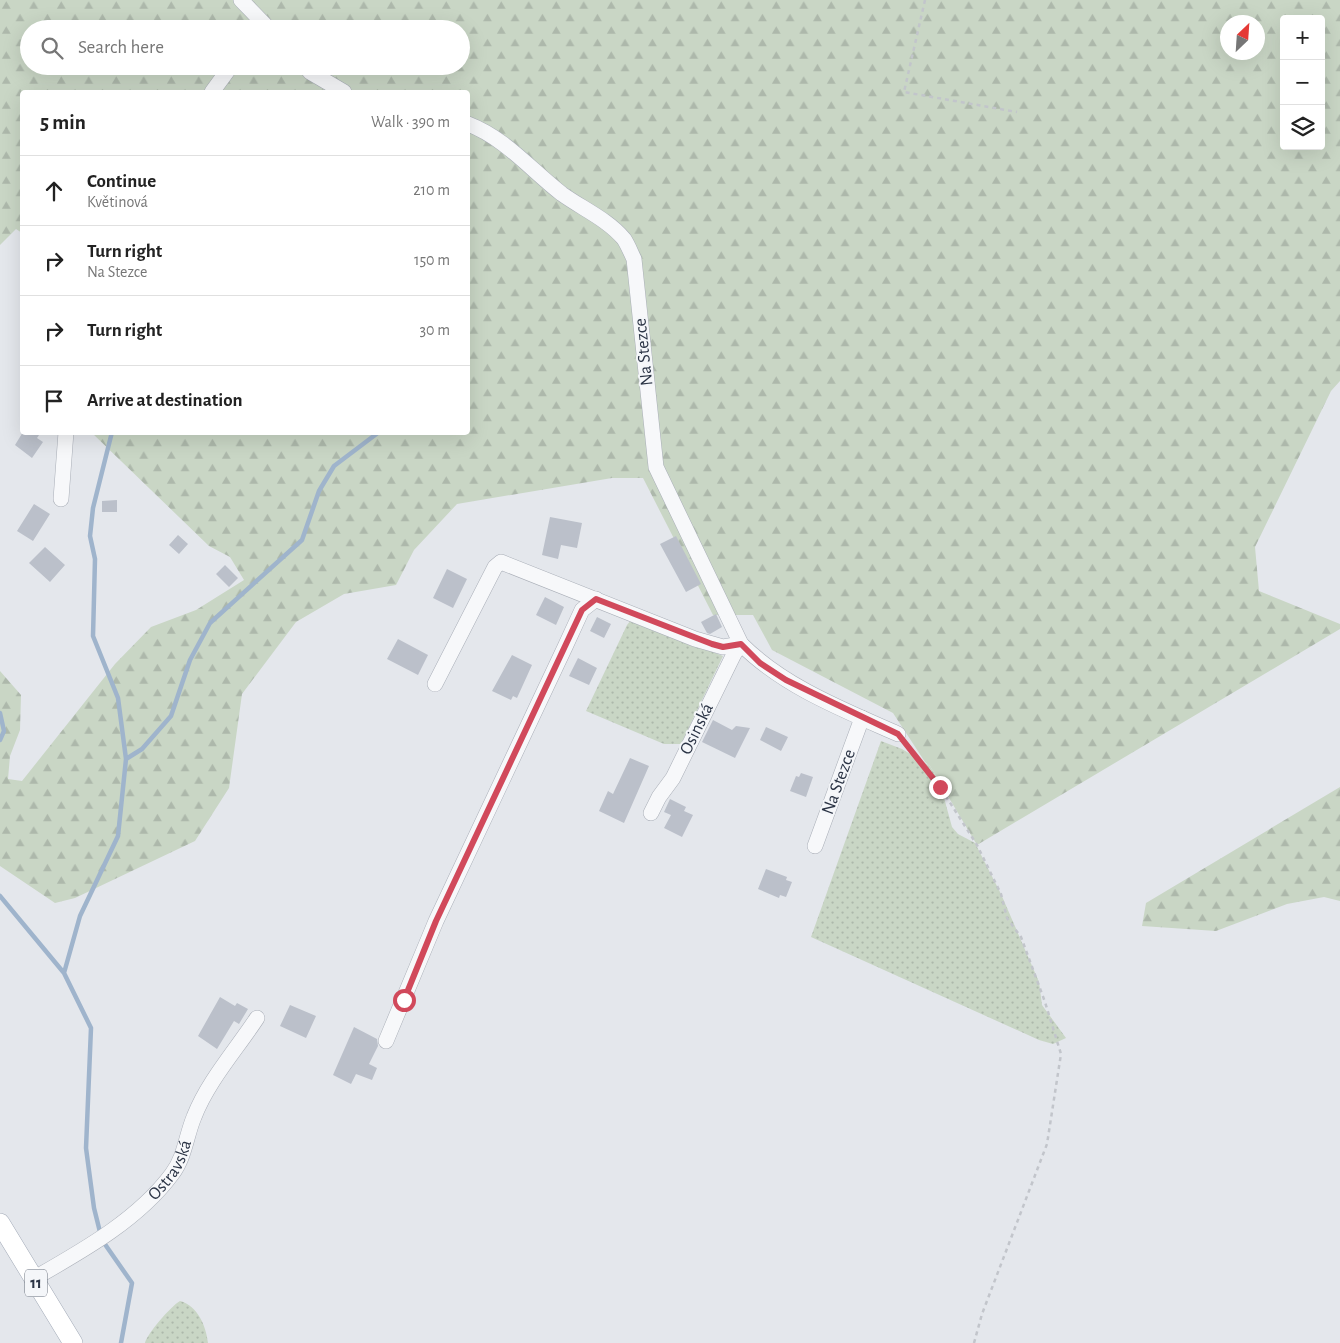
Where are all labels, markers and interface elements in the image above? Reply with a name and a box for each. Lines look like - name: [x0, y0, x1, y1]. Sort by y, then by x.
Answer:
- north arrow: [1220, 15, 1265, 60]
- map controls: [1280, 15, 1325, 150]
- button: +: [1280, 15, 1325, 60]
- search box: [20, 20, 470, 75]
- icon: search: [38, 34, 66, 62]
- text: Search here: [78, 38, 164, 57]
- button: −: [1280, 60, 1325, 105]
- button: layers: [1280, 105, 1325, 150]
- text: 5 min: [40, 112, 86, 133]
- text: Walk · 390 m: [371, 114, 450, 130]
- text: Continue: [87, 172, 156, 191]
- icon: ahead: [40, 177, 68, 205]
- text: 210 m: [413, 182, 450, 198]
- text: Květinová: [87, 194, 148, 210]
- text: Turn right: [87, 242, 162, 261]
- icon: right: [40, 247, 68, 275]
- text: 150 m: [414, 252, 450, 268]
- text: Na Stezce: [87, 264, 147, 280]
- icon: right: [40, 317, 68, 345]
- street label: Na Stezce: [632, 317, 656, 387]
- text: Turn right: [87, 321, 162, 340]
- text: 30 m: [420, 322, 450, 338]
- icon: arrive: [40, 387, 68, 415]
- text: Arrive at destination: [87, 391, 243, 410]
- street label: Osinská: [677, 701, 717, 757]
- street label: Na Stezce: [819, 747, 859, 817]
- route end: [929, 776, 952, 799]
- route start: [393, 989, 416, 1012]
- street label: Ostravská: [145, 1138, 195, 1204]
- road number: 11: [25, 1270, 47, 1296]

